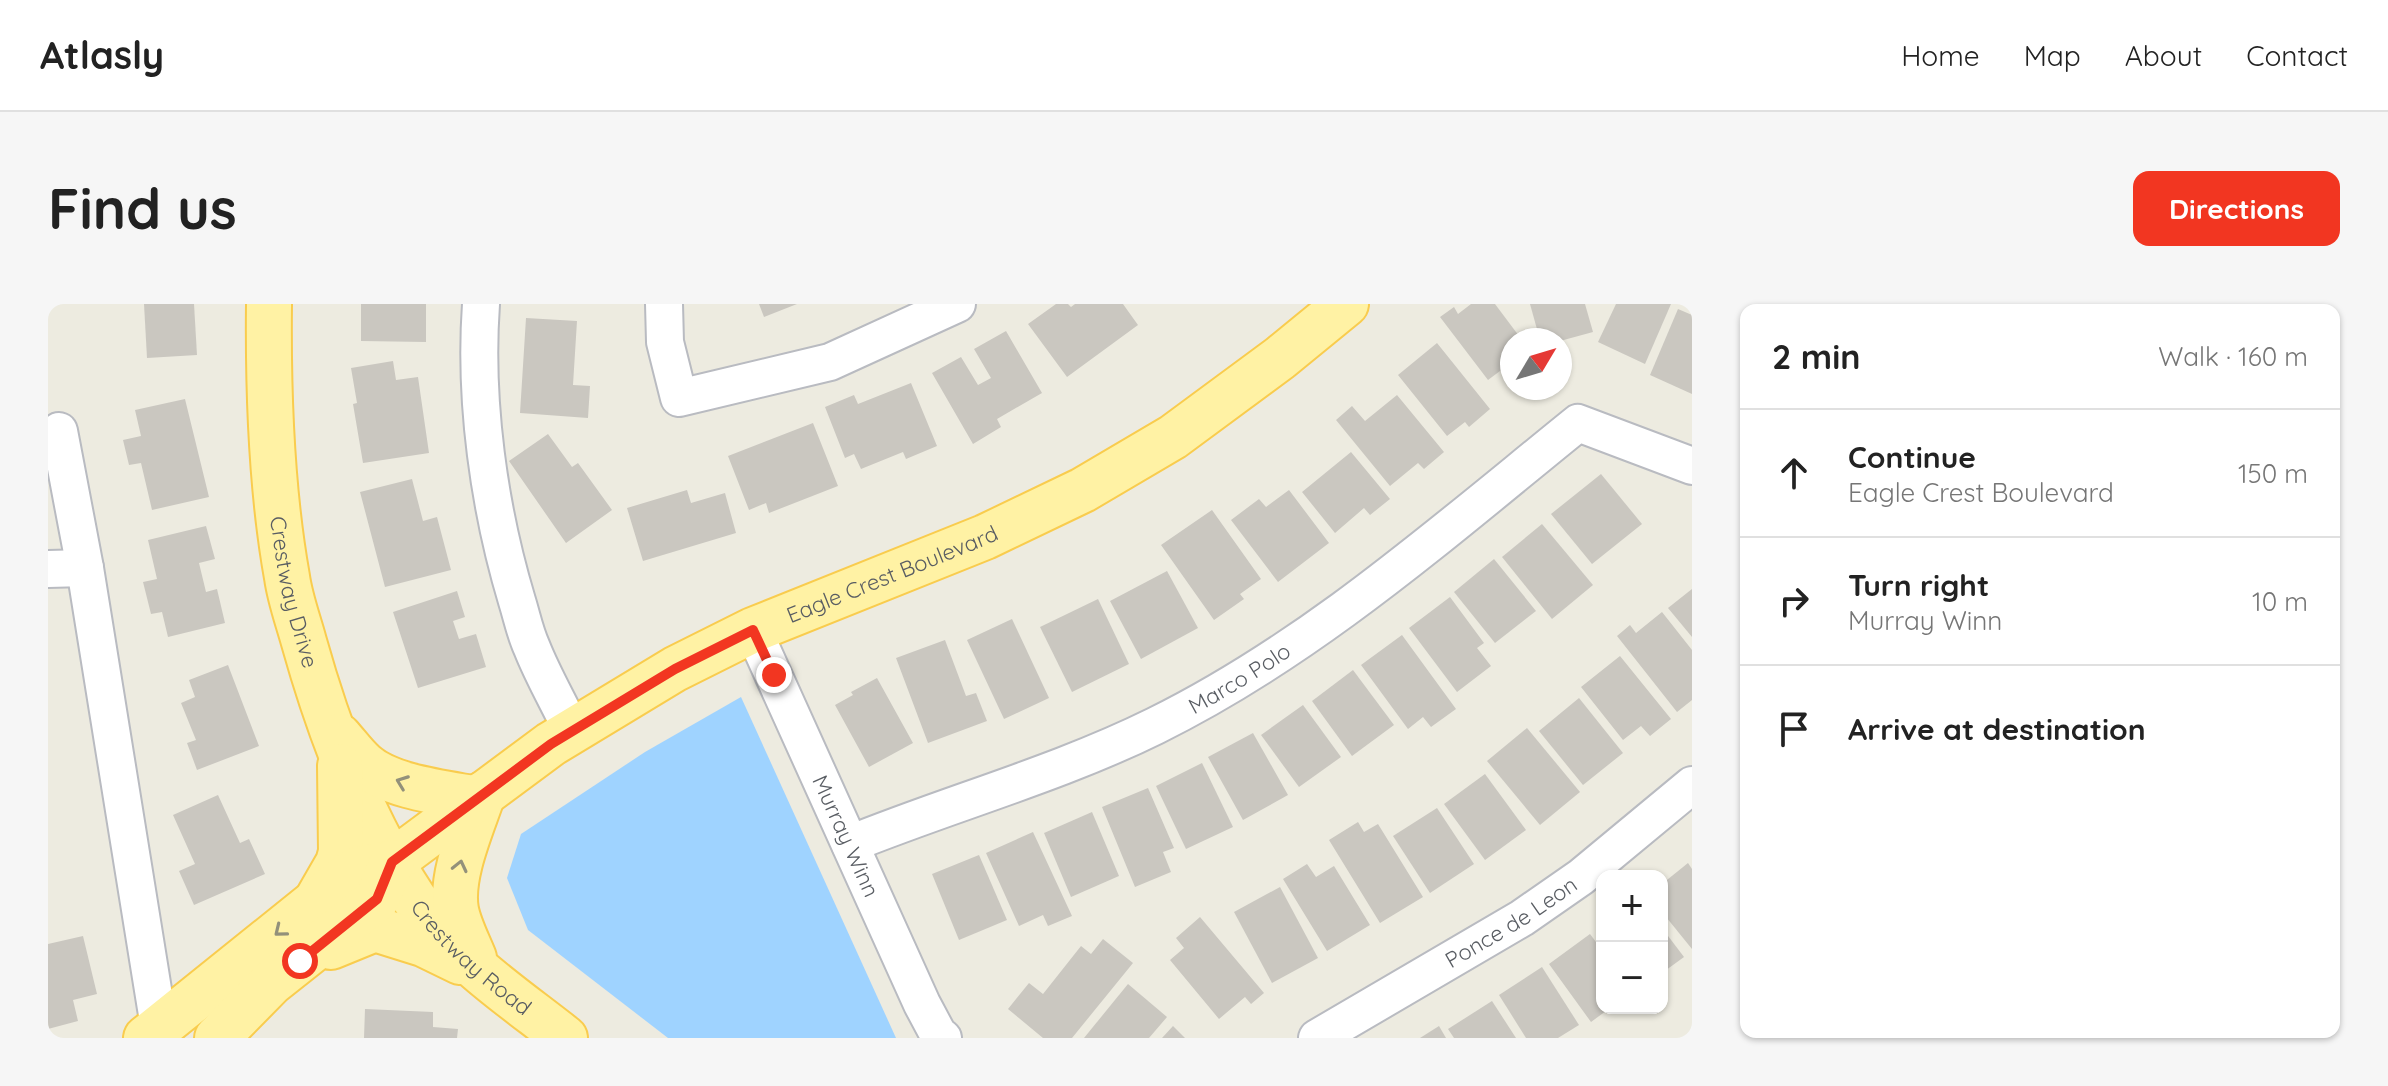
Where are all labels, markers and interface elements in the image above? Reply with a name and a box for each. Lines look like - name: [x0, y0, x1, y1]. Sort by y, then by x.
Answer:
- text: Atlasly: [40, 31, 164, 79]
- text: Home: [1901, 38, 1980, 73]
- text: Map: [2024, 38, 2081, 73]
- text: About: [2125, 38, 2202, 73]
- text: Contact: [2246, 38, 2348, 73]
- button: Directions: [2133, 171, 2340, 246]
- text: Find us: [48, 173, 237, 243]
- north arrow: [1500, 328, 1572, 400]
- text: 2 min: [1772, 335, 1861, 378]
- text: Walk · 160 m: [2158, 340, 2308, 373]
- text: Continue: [1848, 438, 1976, 476]
- icon: ahead: [1772, 451, 1816, 495]
- text: 150 m: [2238, 457, 2308, 490]
- text: Eagle Crest Boulevard: [1848, 476, 2114, 509]
- street label: Crestway Drive: [264, 514, 325, 671]
- street label: Eagle Crest Boulevard: [782, 519, 1002, 629]
- text: Turn right: [1848, 566, 1989, 604]
- icon: right: [1772, 579, 1816, 623]
- text: 10 m: [2252, 585, 2308, 618]
- text: Murray Winn: [1848, 604, 2002, 637]
- street label: Marco Polo: [1183, 637, 1296, 720]
- route end: [756, 657, 792, 693]
- icon: arrive: [1772, 707, 1816, 751]
- text: Arrive at destination: [1848, 710, 2146, 748]
- street label: Murray Winn: [806, 771, 886, 901]
- one-way arrow: [396, 775, 410, 792]
- one-way arrow: [451, 859, 468, 873]
- street label: Ponce de Leon: [1440, 870, 1582, 974]
- map controls: [1596, 870, 1668, 1014]
- button: +: [1596, 870, 1668, 942]
- street label: Crestway Road: [405, 894, 537, 1021]
- one-way arrow: [274, 921, 289, 935]
- button: −: [1596, 942, 1668, 1014]
- route start: [282, 943, 318, 979]

